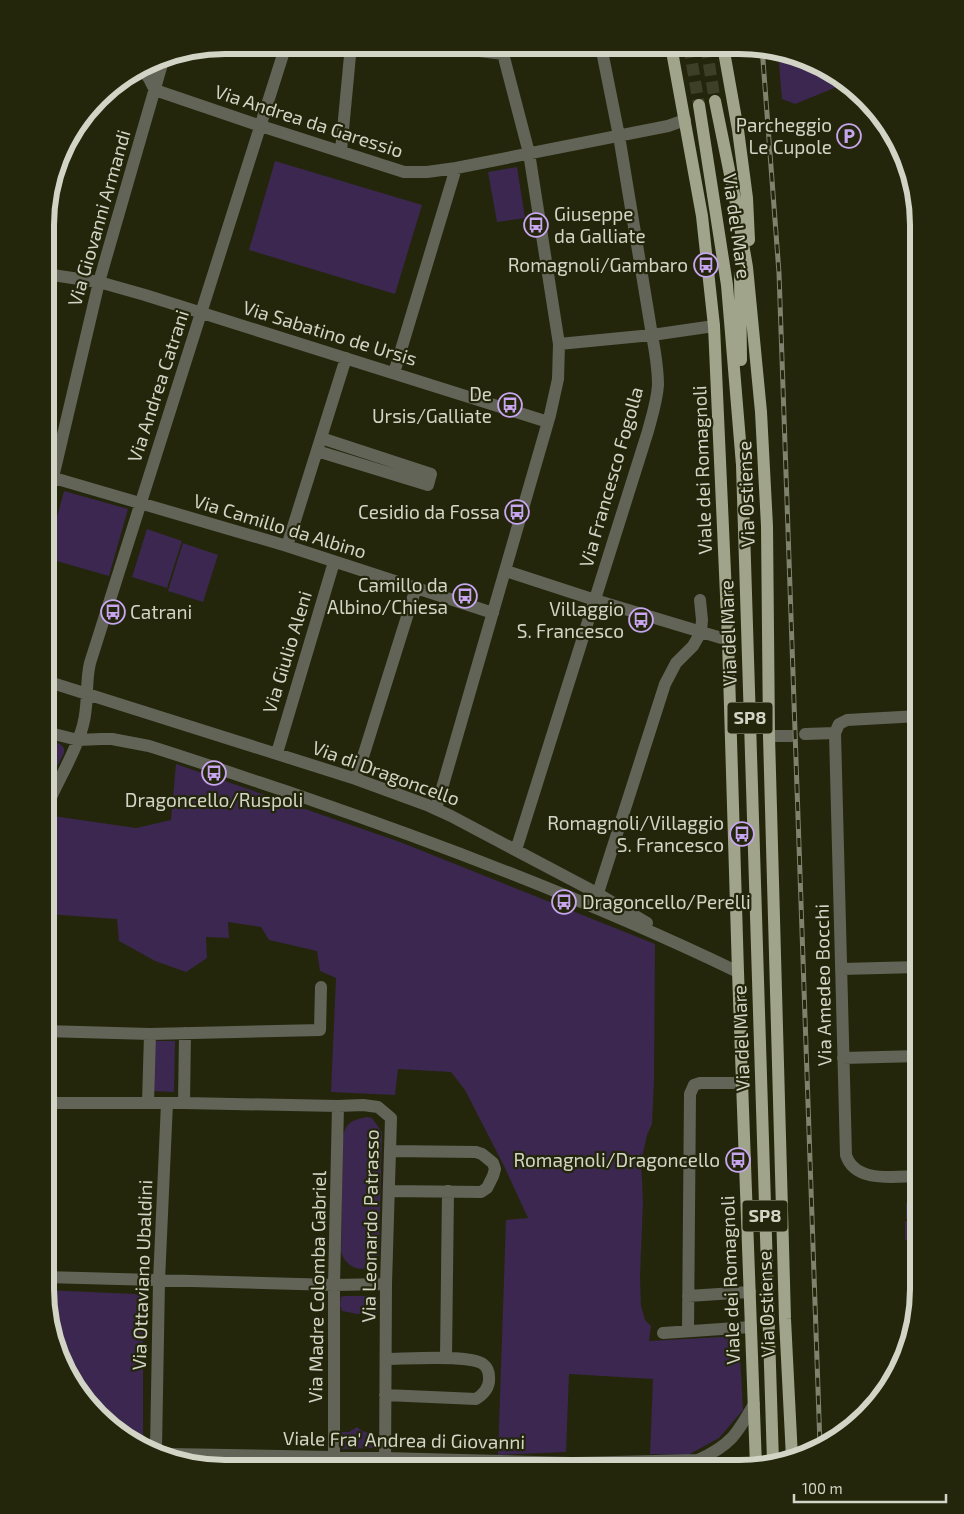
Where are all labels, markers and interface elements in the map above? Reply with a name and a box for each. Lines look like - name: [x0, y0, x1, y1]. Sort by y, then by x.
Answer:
- street label: Via Andrea da Garessio: [212, 79, 406, 162]
- place label: Parcheggio Le Cupole: [736, 113, 832, 158]
- parking icon: Parcheggio Le Cupole: [836, 123, 862, 149]
- street label: Via Giovanni Armandi: [62, 127, 135, 309]
- street label: Via del Mare: [719, 172, 756, 280]
- place label: Giuseppe da Galliate: [554, 202, 646, 247]
- bus stop icon: Giuseppe da Galliate: [523, 212, 549, 238]
- bus stop icon: Romagnoli/Gambaro: [693, 252, 719, 278]
- place label: Romagnoli/Gambaro: [508, 253, 688, 276]
- street label: Via Sabatino de Ursis: [240, 295, 420, 370]
- street label: Via Andrea Catrani: [122, 307, 193, 465]
- place label: De Ursis/Galliate: [372, 382, 492, 427]
- street label: Via Francesco Fogolla: [574, 384, 647, 570]
- street label: Viale dei Romagnoli: [687, 385, 716, 555]
- bus stop icon: De Ursis/Galliate: [497, 392, 523, 418]
- street label: Via Ostiense: [732, 440, 759, 548]
- street label: Via Camillo da Albino: [191, 488, 369, 563]
- bus stop icon: Cesidio da Fossa: [504, 499, 530, 525]
- place label: Cesidio da Fossa: [358, 500, 500, 523]
- place label: Camillo da Albino/Chiesa: [327, 573, 448, 618]
- street label: Via del Mare: [714, 580, 741, 686]
- bus stop icon: Camillo da Albino/Chiesa: [452, 583, 478, 609]
- street label: Via Giulio Aleni: [257, 588, 316, 716]
- place label: Villaggio S. Francesco: [517, 597, 624, 642]
- bus stop icon: Catrani: [100, 599, 126, 625]
- place label: Catrani: [130, 600, 192, 623]
- bus stop icon: Villaggio S. Francesco: [628, 607, 654, 633]
- road number: SP8: [728, 702, 772, 734]
- street label: Via di Dragoncello: [309, 735, 463, 810]
- bus stop icon: Dragoncello/Ruspoli: [201, 760, 227, 786]
- place label: Dragoncello/Ruspoli: [125, 788, 303, 811]
- place label: Romagnoli/Villaggio S. Francesco: [547, 811, 724, 856]
- bus stop icon: Romagnoli/Villaggio S. Francesco: [729, 821, 755, 847]
- bus stop icon: Dragoncello/Perelli: [551, 889, 577, 915]
- place label: Dragoncello/Perelli: [582, 890, 751, 913]
- street label: Via Amedeo Bocchi: [810, 904, 835, 1066]
- street label: Via del Mare: [727, 985, 754, 1091]
- street label: Via Leonardo Patrasso: [356, 1129, 383, 1323]
- bus stop icon: Romagnoli/Dragoncello: [725, 1147, 751, 1173]
- place label: Romagnoli/Dragoncello: [513, 1148, 720, 1171]
- street label: Via Madre Colomba Gabriel: [303, 1170, 330, 1403]
- street label: Via Ottaviano Ubaldini: [127, 1179, 156, 1371]
- street label: Viale dei Romagnoli: [715, 1195, 744, 1365]
- road number: SP8: [742, 1200, 788, 1232]
- street label: Via Ostiense: [752, 1250, 779, 1358]
- street label: Viale Fra' Andrea di Giovanni: [283, 1426, 525, 1453]
- scale bar: [794, 1472, 946, 1504]
- text: 100 m: [802, 1479, 843, 1497]

